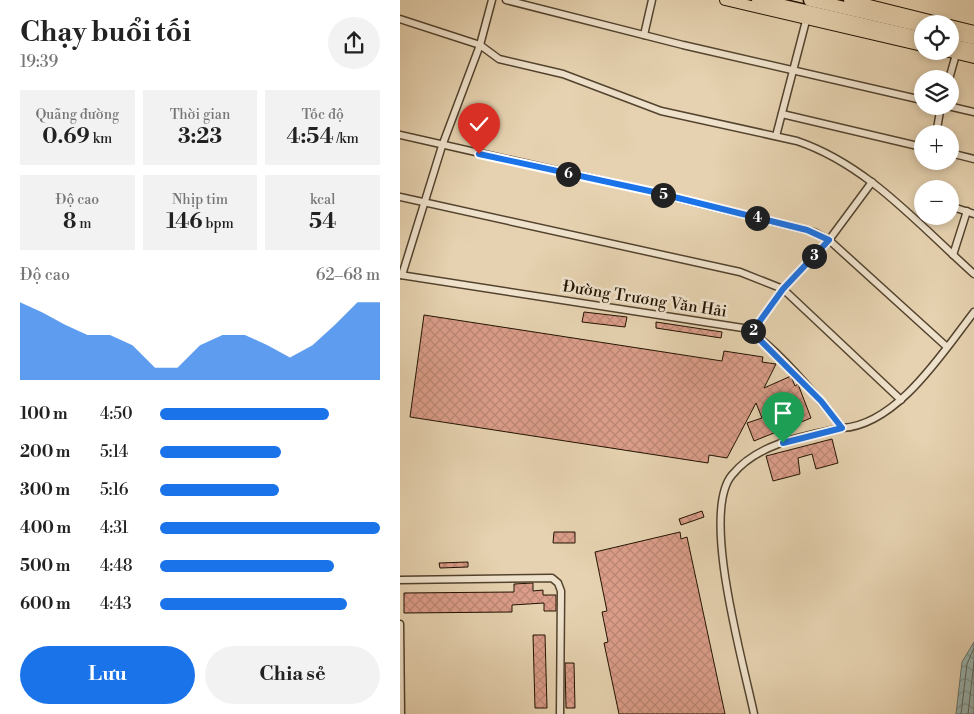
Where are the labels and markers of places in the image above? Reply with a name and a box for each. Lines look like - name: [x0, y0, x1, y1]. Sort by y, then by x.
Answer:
- pin: [458, 103, 500, 154]
- pin: 6: [556, 162, 580, 186]
- pin: 5: [650, 182, 676, 208]
- pin: 4: [744, 206, 770, 230]
- pin: 3: [802, 244, 826, 268]
- pin: 2: [740, 318, 766, 344]
- pin: [762, 392, 804, 443]

